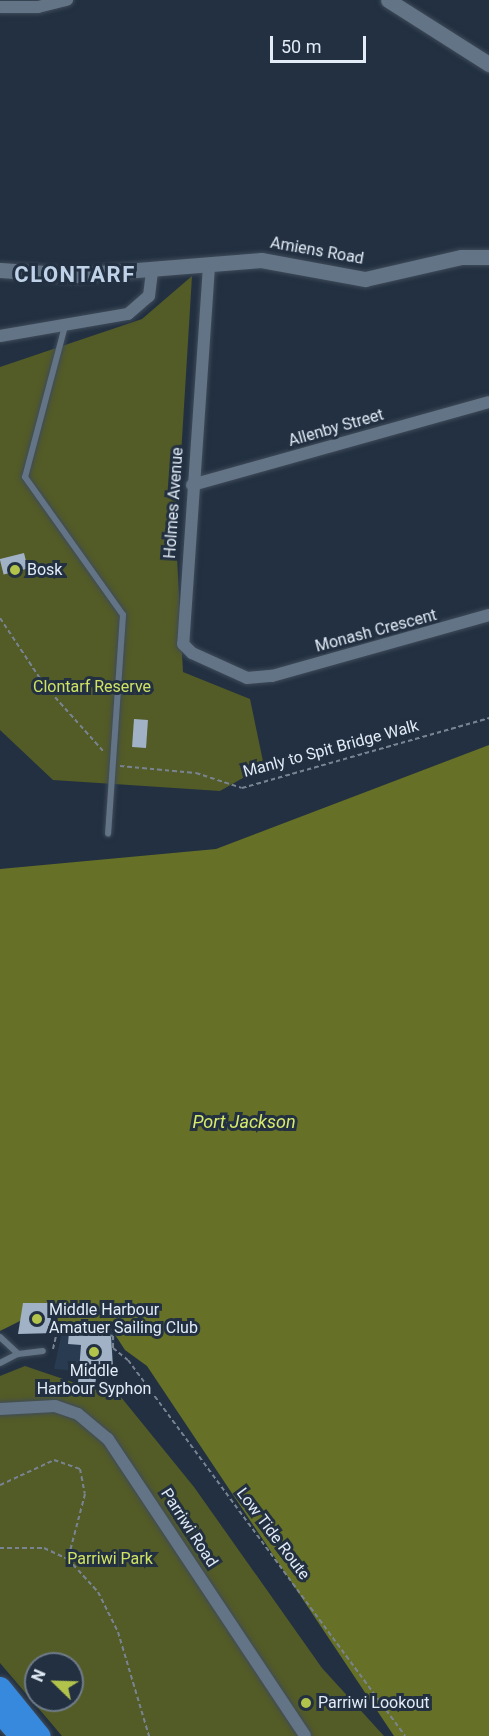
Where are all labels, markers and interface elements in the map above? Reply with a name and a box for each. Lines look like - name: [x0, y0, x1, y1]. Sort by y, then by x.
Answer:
- scale bar: [273, 24, 369, 62]
- text: 50 m: [281, 36, 321, 57]
- street label: Amiens Road: [269, 233, 365, 269]
- district label: CLONTARF: [14, 262, 136, 288]
- street label: Allenby Street: [286, 405, 386, 451]
- street label: Holmes Avenue: [161, 447, 187, 559]
- place label: Bosk: [27, 560, 62, 580]
- marker: Bosk: [8, 563, 22, 577]
- street label: Monash Crescent: [313, 606, 439, 656]
- park label: Clontarf Reserve: [33, 677, 151, 697]
- street label: Manly to Spit Bridge Walk: [241, 716, 421, 782]
- water label: Port Jackson: [192, 1111, 296, 1133]
- place label: Middle Harbour Amatuer Sailing Club: [49, 1300, 198, 1338]
- marker: Middle Harbour Amatuer Sailing Club: [30, 1312, 44, 1326]
- marker: Middle Harbour Syphon: [87, 1345, 101, 1359]
- place label: Middle Harbour Syphon: [37, 1361, 151, 1399]
- street label: Low Tide Route: [232, 1484, 314, 1584]
- street label: Parriwi Road: [156, 1485, 222, 1571]
- park label: Parriwi Park: [67, 1549, 153, 1569]
- north arrow: [24, 1652, 84, 1712]
- text: N: [28, 1667, 50, 1684]
- place label: Parriwi Lookout: [318, 1693, 429, 1713]
- marker: Parriwi Lookout: [299, 1696, 313, 1710]

